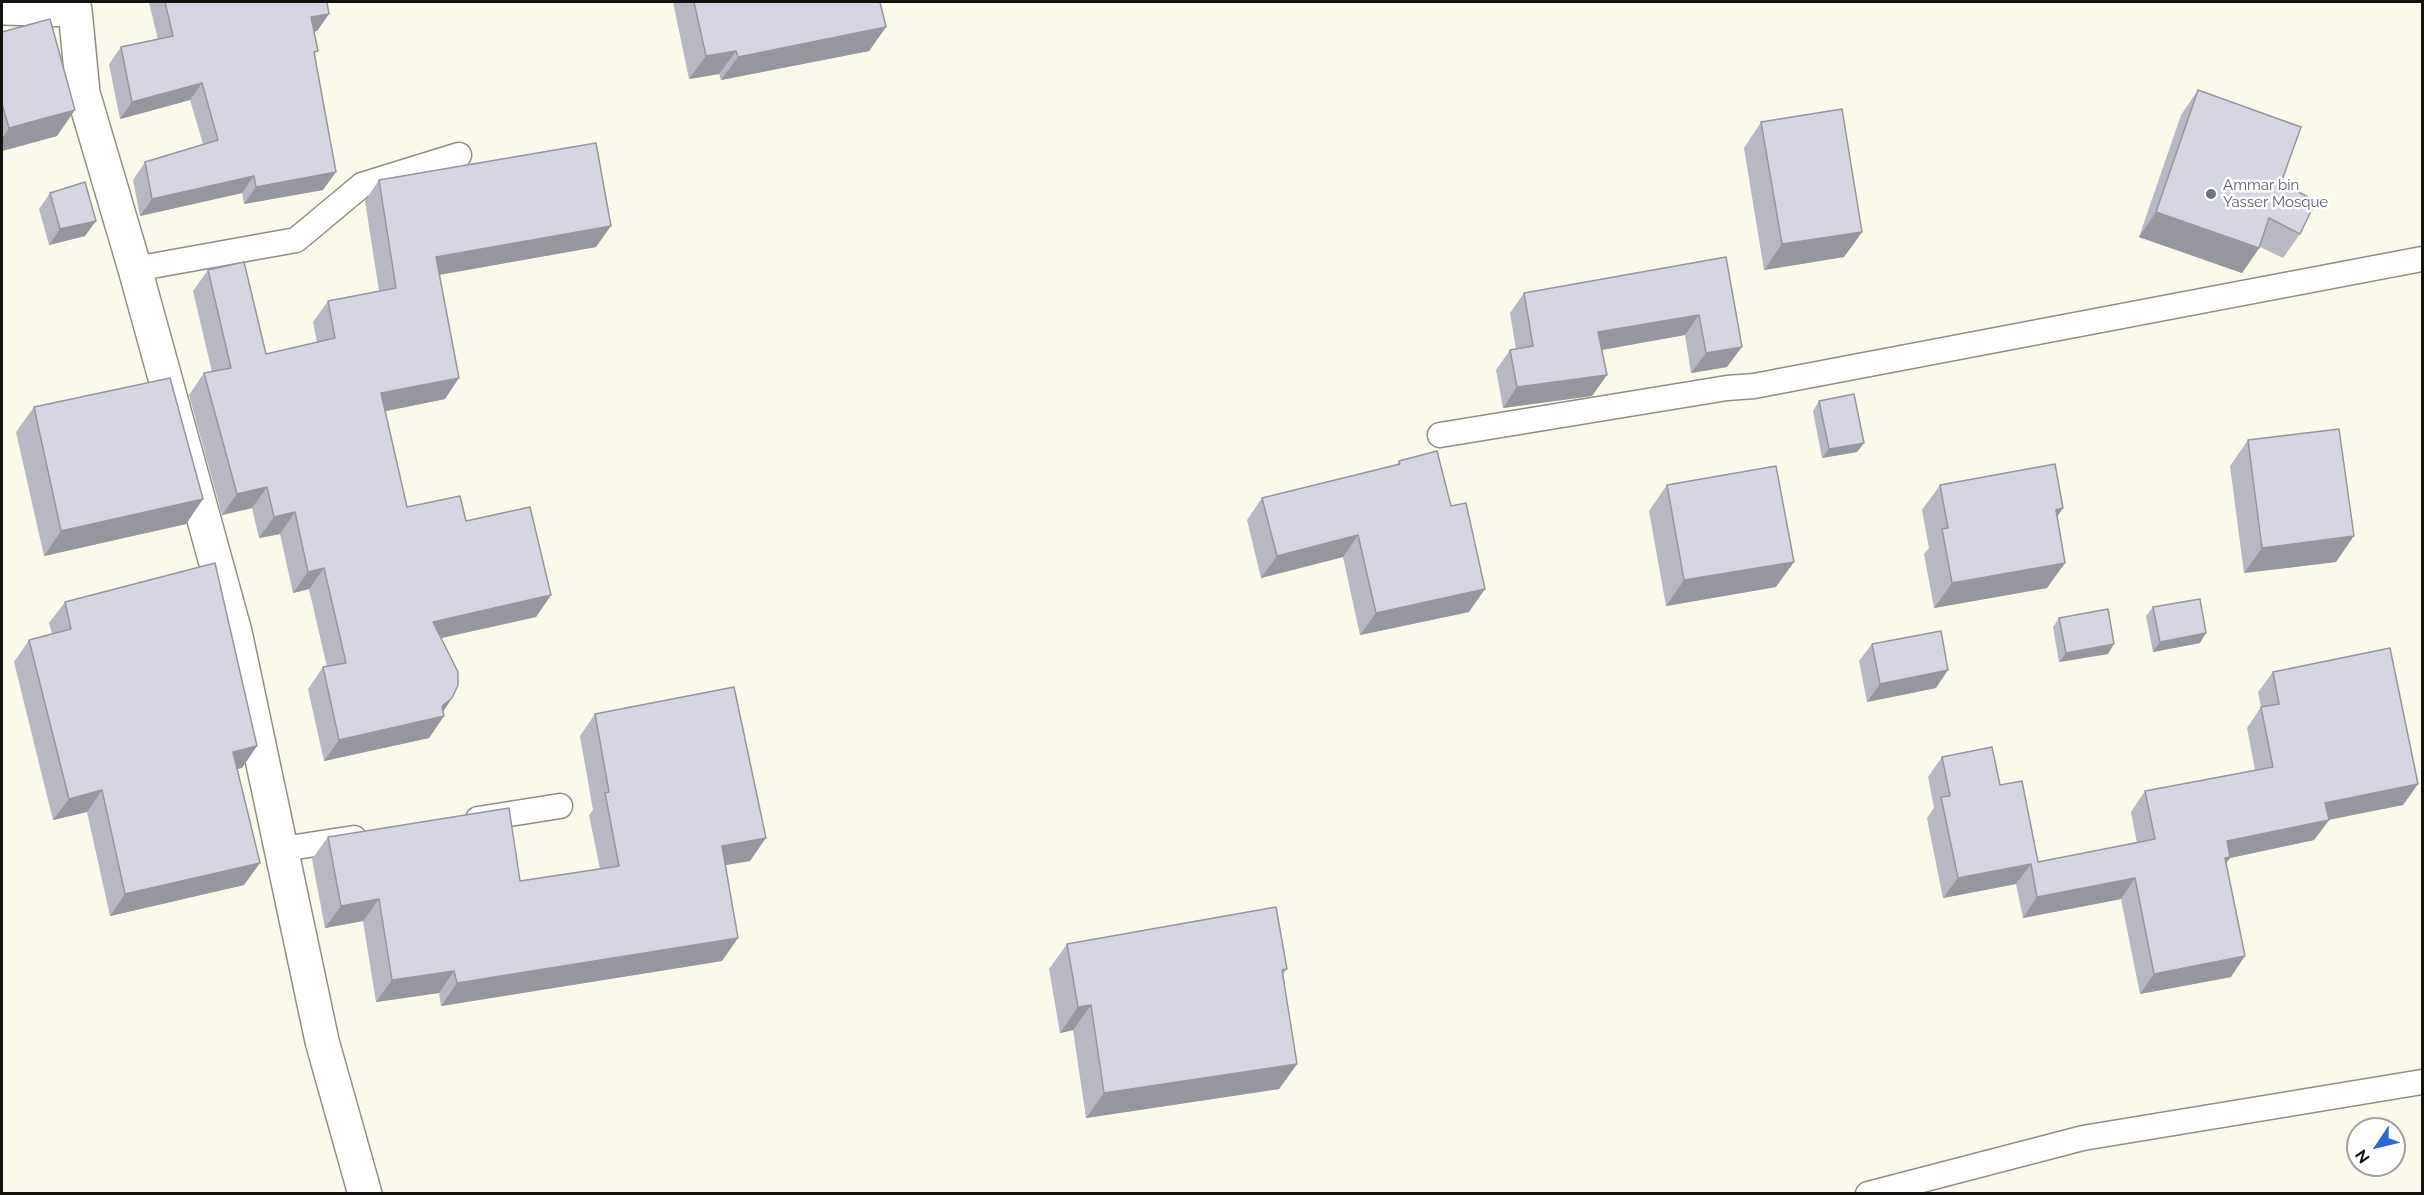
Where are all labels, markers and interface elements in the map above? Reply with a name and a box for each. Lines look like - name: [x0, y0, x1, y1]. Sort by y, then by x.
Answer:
- place label: Ammar bin Yasser Mosque: [2223, 176, 2328, 211]
- marker: Ammar bin Yasser Mosque: [2204, 187, 2218, 201]
- north arrow: [2346, 1117, 2406, 1177]
- text: N: [2351, 1146, 2374, 1167]

